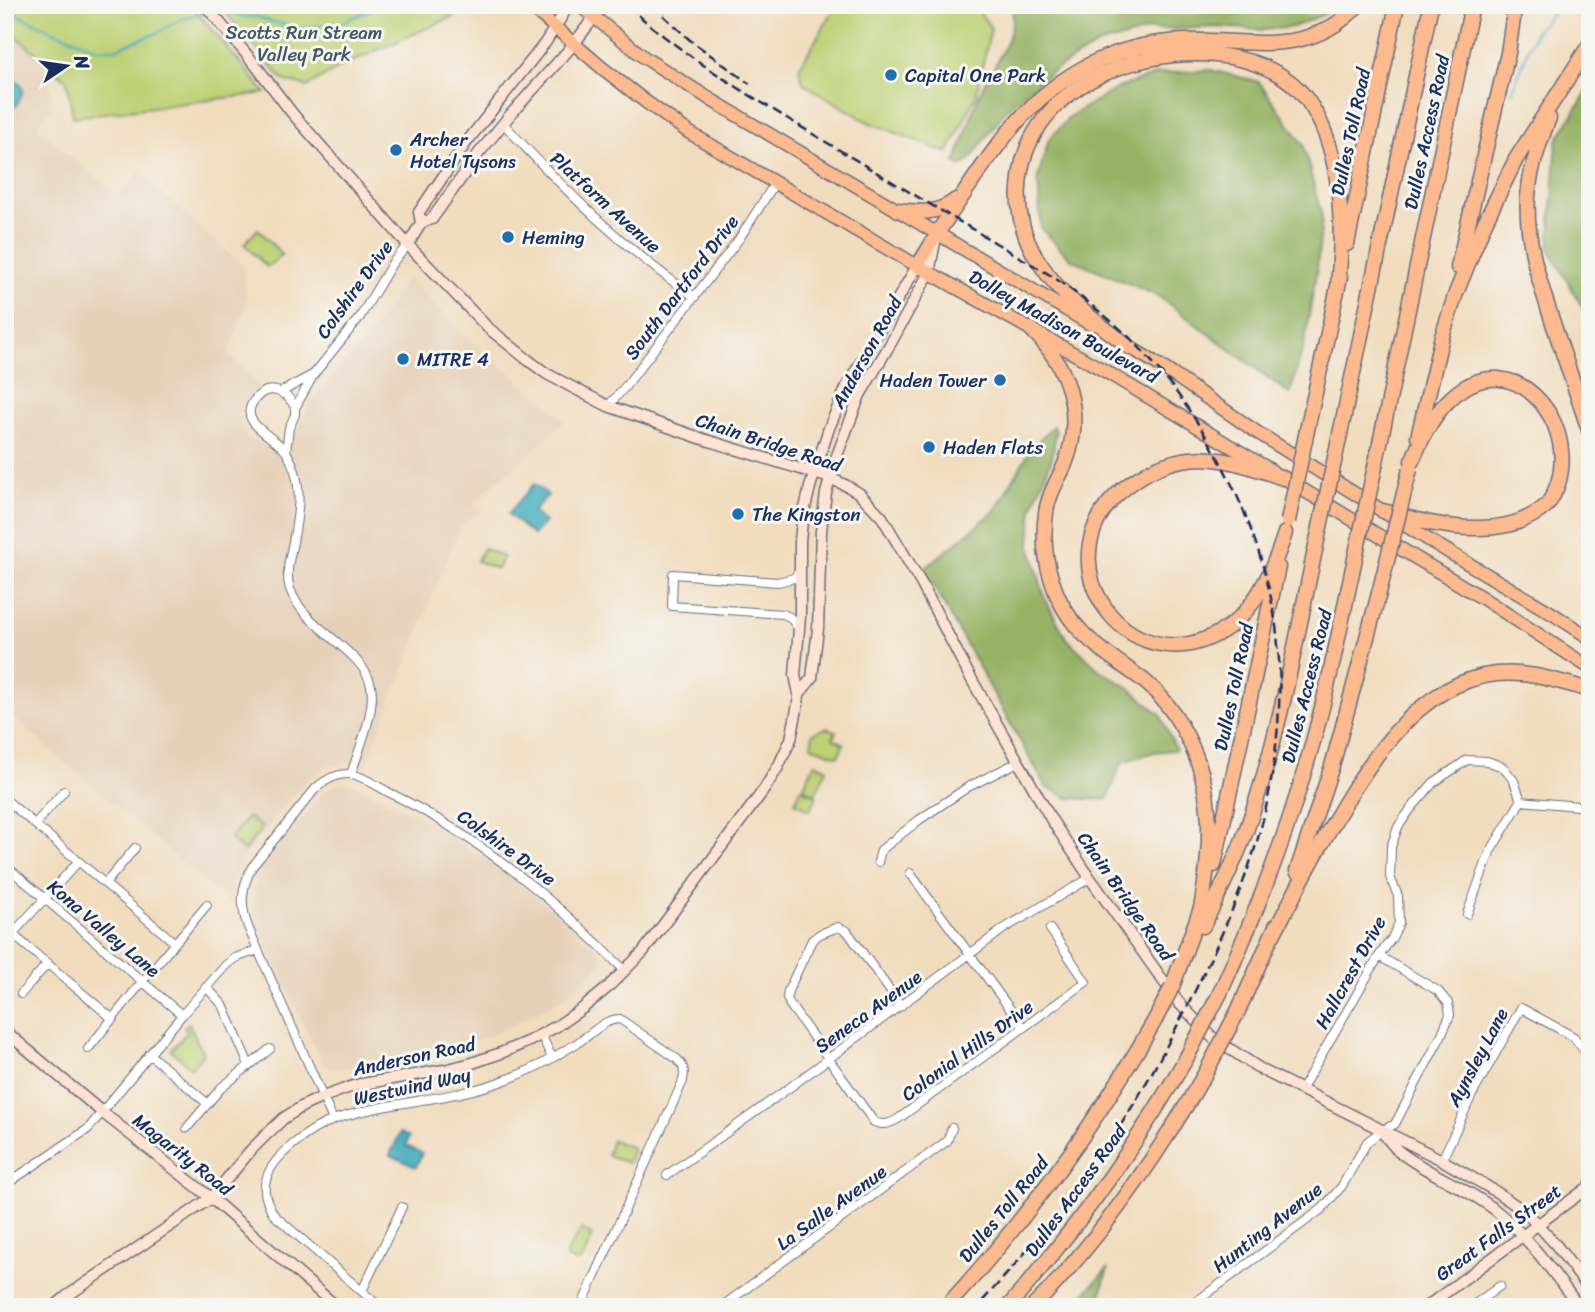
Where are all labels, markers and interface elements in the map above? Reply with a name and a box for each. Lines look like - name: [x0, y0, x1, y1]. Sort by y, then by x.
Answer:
- park label: Scotts Run Stream Valley Park: [226, 16, 382, 71]
- north arrow: [32, 32, 102, 102]
- text: N: [64, 51, 100, 73]
- street label: Dulles Access Road: [1394, 51, 1459, 213]
- place label: Capital One Park: [905, 59, 1046, 92]
- street label: Dulles Toll Road: [1321, 63, 1381, 199]
- marker: Capital One Park: [883, 67, 899, 83]
- place label: Archer Hotel Tysons: [409, 123, 516, 178]
- marker: Archer Hotel Tysons: [388, 142, 404, 158]
- street label: Platform Avenue: [542, 143, 669, 262]
- street label: South Dartford Drive: [616, 207, 747, 367]
- place label: Heming: [522, 221, 585, 254]
- marker: Heming: [500, 229, 516, 245]
- street label: Colshire Drive: [307, 233, 402, 346]
- street label: Dolley Madison Boulevard: [963, 260, 1167, 394]
- street label: Anderson Road: [821, 288, 912, 415]
- place label: MITRE 4: [417, 343, 489, 376]
- marker: MITRE 4: [395, 351, 411, 367]
- place label: Haden Tower: [880, 364, 987, 397]
- marker: Haden Tower: [992, 372, 1008, 388]
- street label: Chain Bridge Road: [691, 403, 848, 482]
- place label: Haden Flats: [943, 431, 1044, 464]
- marker: Haden Flats: [921, 439, 937, 455]
- place label: The Kingston: [752, 498, 861, 531]
- marker: The Kingston: [730, 506, 746, 522]
- street label: Dulles Access Road: [1271, 605, 1342, 767]
- street label: Dulles Toll Road: [1204, 618, 1264, 754]
- street label: Colshire Drive: [450, 800, 563, 895]
- street label: Chain Bridge Road: [1068, 825, 1184, 970]
- street label: Kona Valley Lane: [40, 871, 168, 986]
- street label: Hallcrest Drive: [1306, 909, 1395, 1035]
- street label: Seneca Avenue: [808, 961, 929, 1062]
- street label: Colonial Hills Drive: [894, 991, 1041, 1110]
- street label: Aynsley Lane: [1437, 1002, 1517, 1114]
- street label: Anderson Road: [349, 1027, 480, 1086]
- street label: Westwind Way: [350, 1058, 474, 1115]
- street label: Magarity Road: [125, 1104, 241, 1205]
- street label: Dulles Access Road: [1016, 1116, 1136, 1264]
- street label: Dulles Toll Road: [950, 1147, 1058, 1270]
- street label: La Salle Avenue: [769, 1156, 894, 1259]
- street label: Hunting Avenue: [1205, 1173, 1330, 1281]
- street label: Great Falls Street: [1428, 1175, 1569, 1290]

